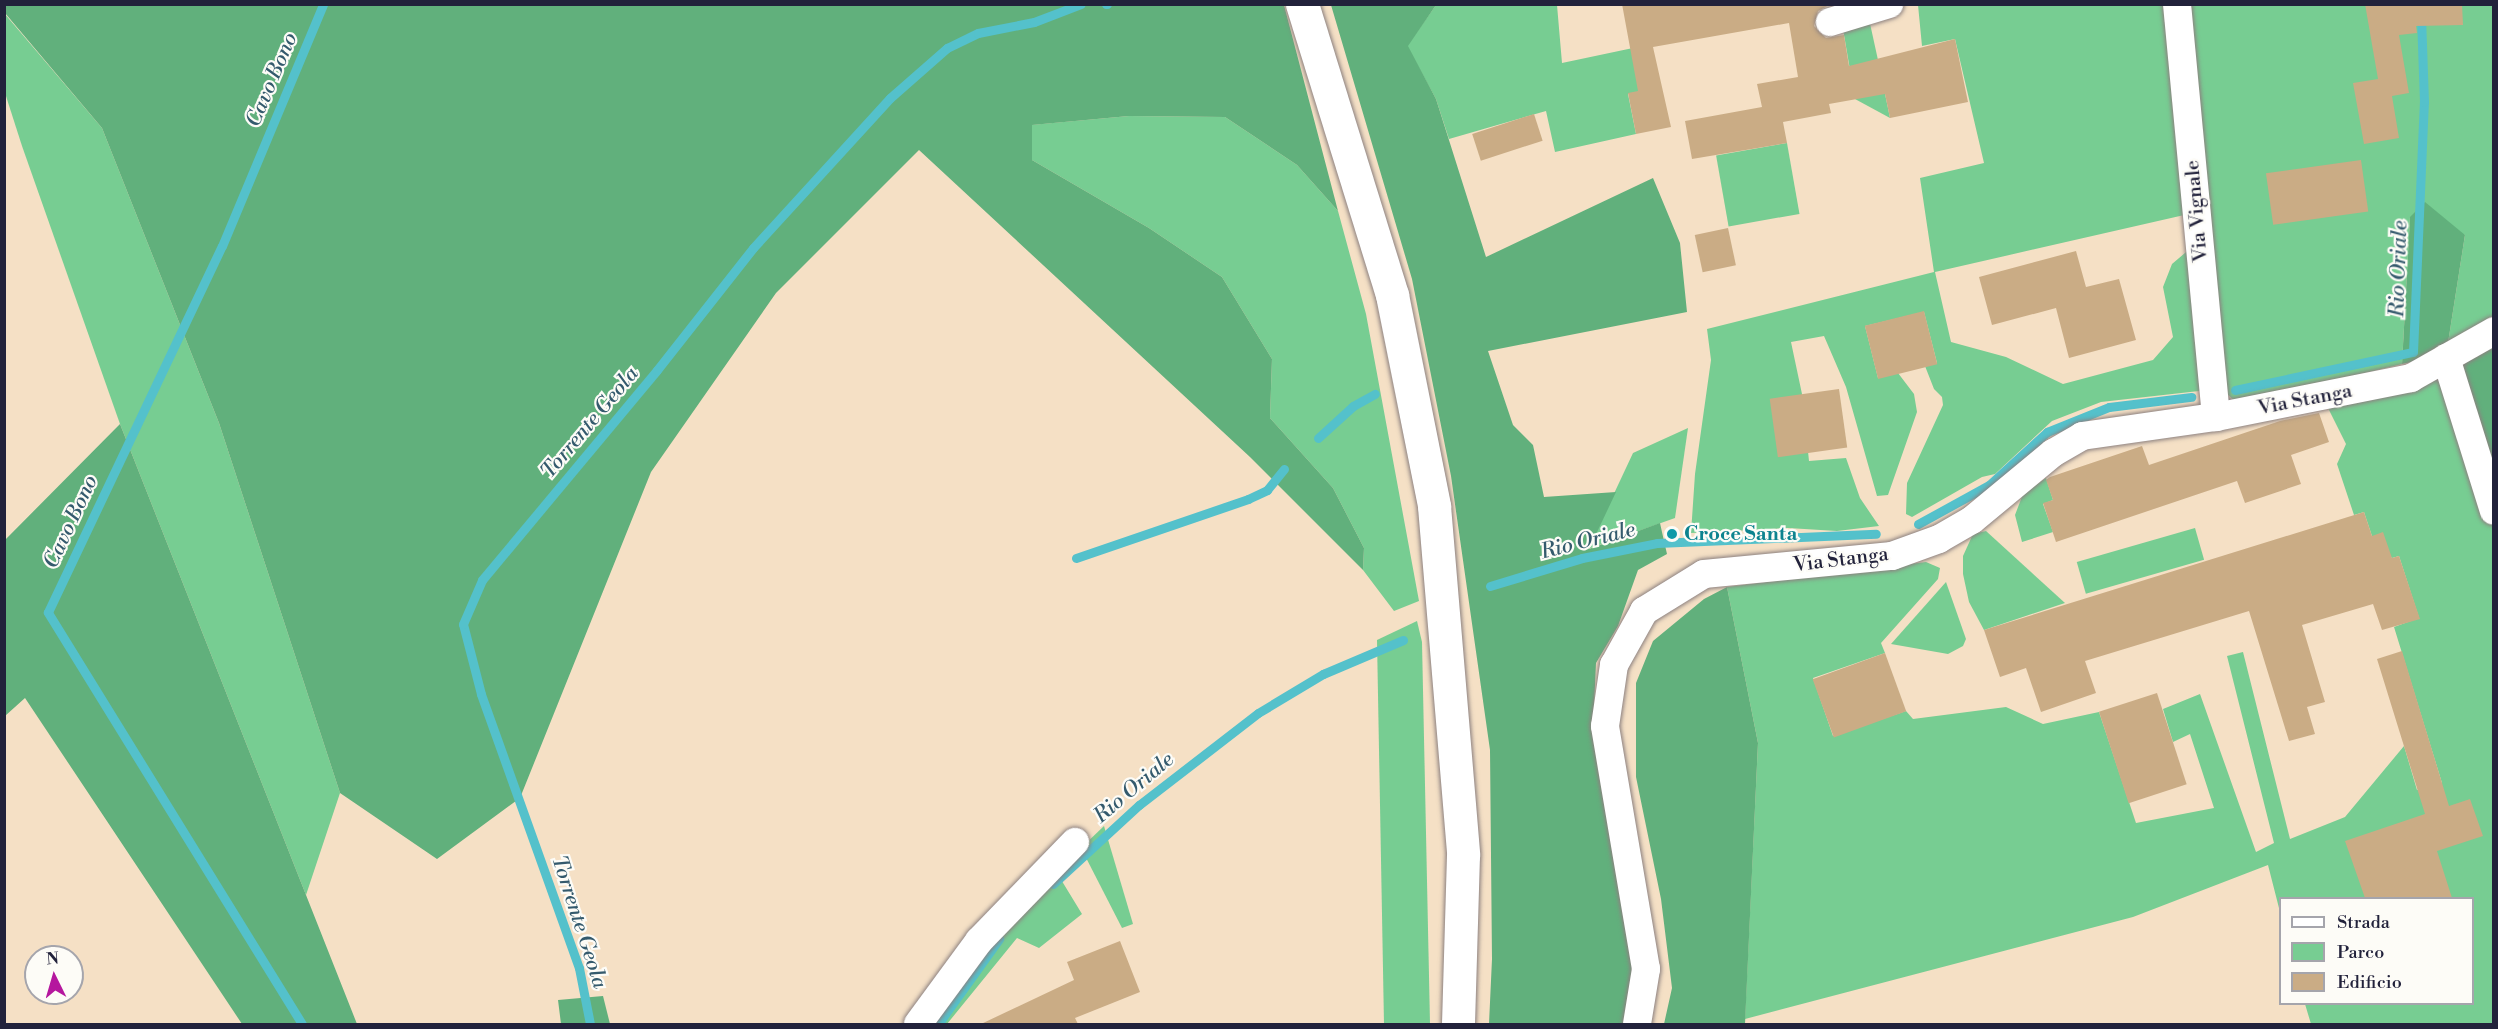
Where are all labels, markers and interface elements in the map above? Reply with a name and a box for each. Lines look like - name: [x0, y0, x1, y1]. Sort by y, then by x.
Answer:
- water label: Cavo Bono: [241, 29, 303, 131]
- street label: Via Vignale: [2181, 159, 2213, 263]
- water label: Rio Oriale: [2385, 220, 2413, 318]
- water label: Torrente Geola: [536, 362, 644, 484]
- street label: Via Stanga: [2256, 379, 2354, 421]
- water label: Cavo Bono: [38, 471, 104, 573]
- water label: Rio Oriale: [1538, 517, 1638, 565]
- place label: Croce Santa: [1684, 522, 1797, 546]
- marker: Croce Santa: [1665, 527, 1679, 541]
- street label: Via Stanga: [1792, 542, 1890, 578]
- water label: Rio Oriale: [1089, 747, 1179, 829]
- water label: Torrente Geola: [546, 852, 612, 992]
- legend: [2279, 897, 2474, 1005]
- text: Strada: [2337, 911, 2390, 934]
- text: Parco: [2337, 941, 2384, 964]
- north arrow: [24, 945, 84, 1005]
- text: N: [45, 949, 60, 970]
- text: Edificio: [2337, 971, 2402, 994]

